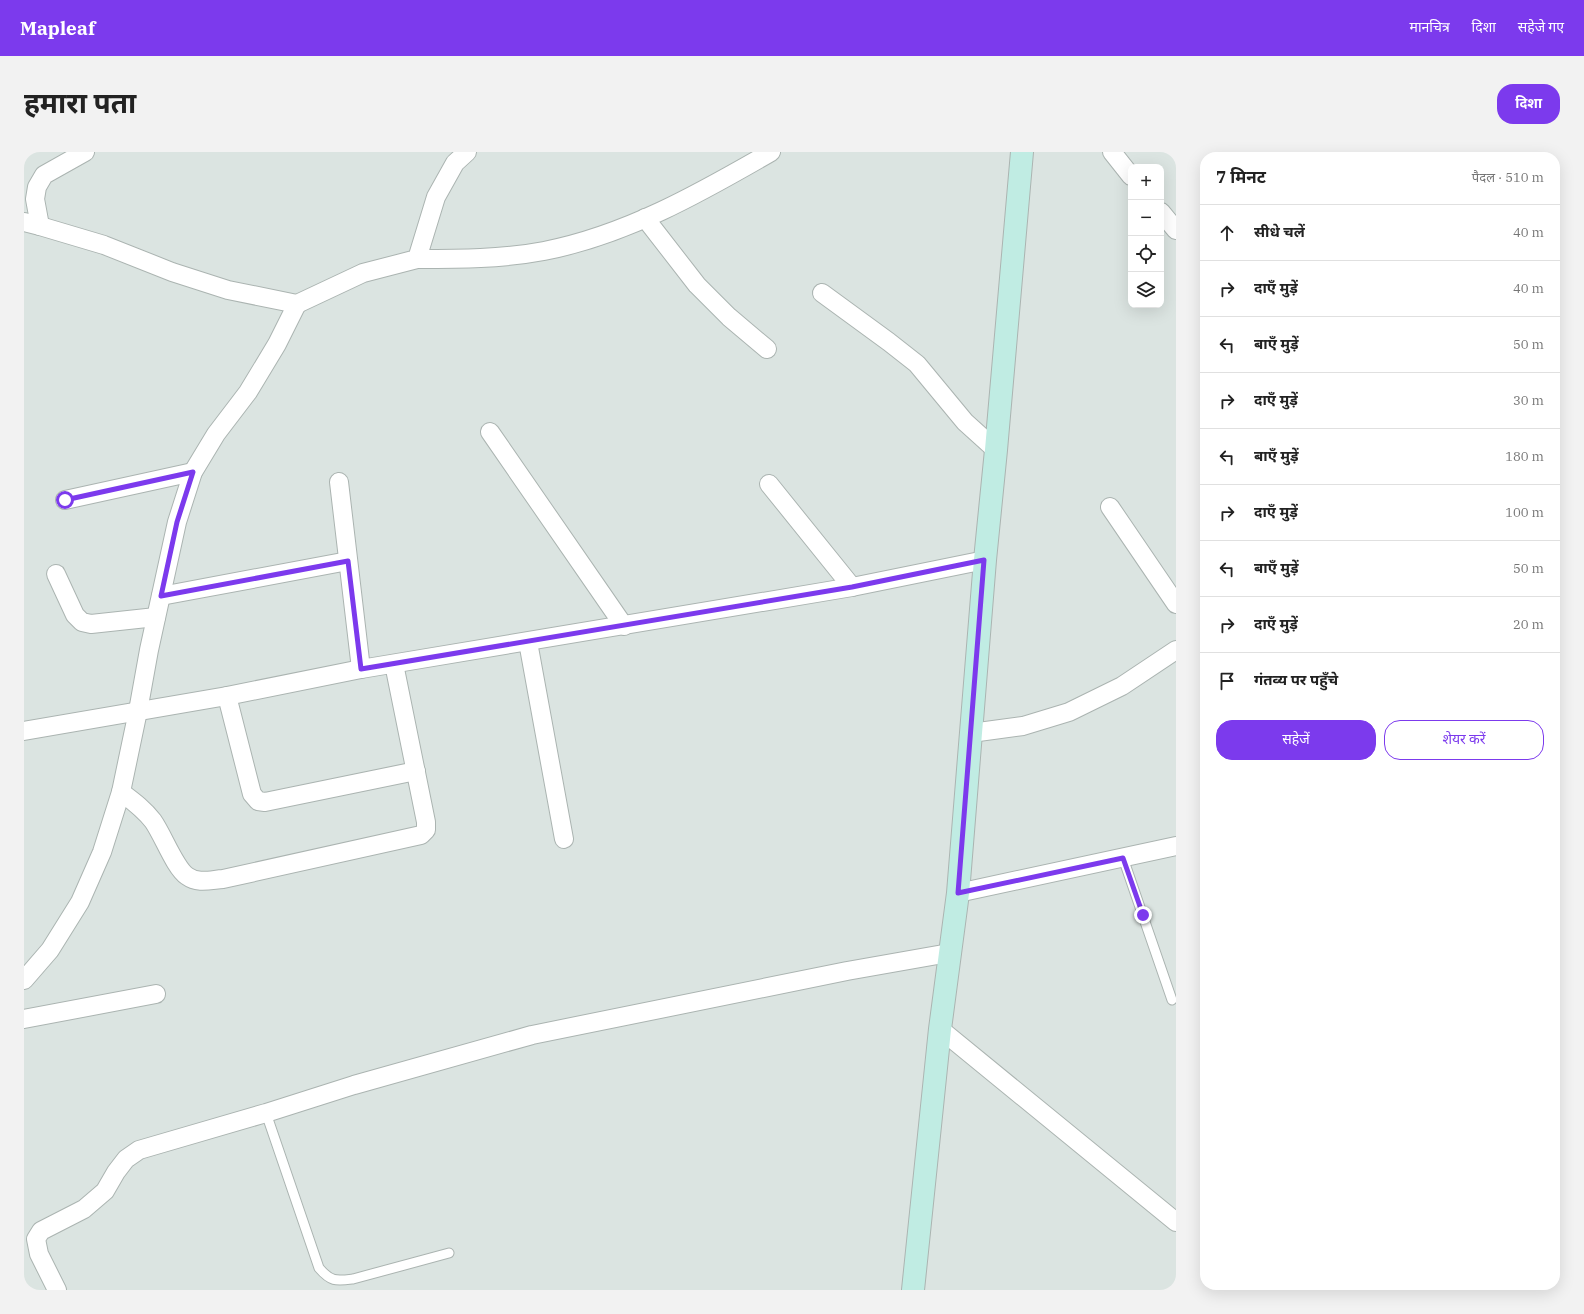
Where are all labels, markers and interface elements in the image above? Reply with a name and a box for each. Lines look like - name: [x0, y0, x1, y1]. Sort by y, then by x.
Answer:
- text: Mapleaf: [20, 16, 95, 40]
- text: मानचित्र: [1410, 18, 1450, 36]
- text: दिशा: [1472, 18, 1496, 36]
- text: सहेजे गए: [1518, 18, 1564, 36]
- text: हमारा पता: [24, 84, 136, 121]
- button: दिशा: [1497, 84, 1560, 124]
- map controls: [1128, 164, 1164, 308]
- button: +: [1128, 164, 1164, 200]
- text: 7 मिनट: [1216, 166, 1266, 188]
- text: पैदल · 510 m: [1472, 169, 1544, 186]
- button: −: [1128, 200, 1164, 236]
- icon: ahead: [1216, 222, 1238, 244]
- text: सीधे चलें: [1254, 222, 1305, 241]
- text: 40 m: [1513, 224, 1544, 241]
- button: locate: [1128, 236, 1164, 272]
- button: layers: [1128, 272, 1164, 308]
- icon: right: [1216, 278, 1238, 300]
- text: दाएँ मुड़ें: [1254, 278, 1298, 297]
- text: 40 m: [1513, 280, 1544, 297]
- icon: left: [1216, 334, 1238, 356]
- text: बाएँ मुड़ें: [1254, 334, 1299, 353]
- text: 50 m: [1513, 336, 1544, 353]
- icon: right: [1216, 390, 1238, 412]
- text: दाएँ मुड़ें: [1254, 390, 1298, 409]
- text: 30 m: [1513, 392, 1544, 409]
- icon: left: [1216, 446, 1238, 468]
- text: बाएँ मुड़ें: [1254, 446, 1299, 465]
- text: 180 m: [1505, 448, 1544, 465]
- route start: [56, 491, 74, 509]
- icon: right: [1216, 502, 1238, 524]
- text: दाएँ मुड़ें: [1254, 502, 1298, 521]
- text: 100 m: [1505, 504, 1544, 521]
- icon: left: [1216, 558, 1238, 580]
- text: बाएँ मुड़ें: [1254, 558, 1299, 577]
- text: 50 m: [1513, 560, 1544, 577]
- icon: right: [1216, 614, 1238, 636]
- text: दाएँ मुड़ें: [1254, 614, 1298, 633]
- text: 20 m: [1513, 616, 1544, 633]
- icon: arrive: [1216, 670, 1238, 692]
- text: गंतव्य पर पहुँचे: [1254, 670, 1338, 689]
- button: सहेजें: [1216, 720, 1376, 760]
- button: शेयर करें: [1384, 720, 1544, 760]
- route end: [1134, 906, 1152, 924]

